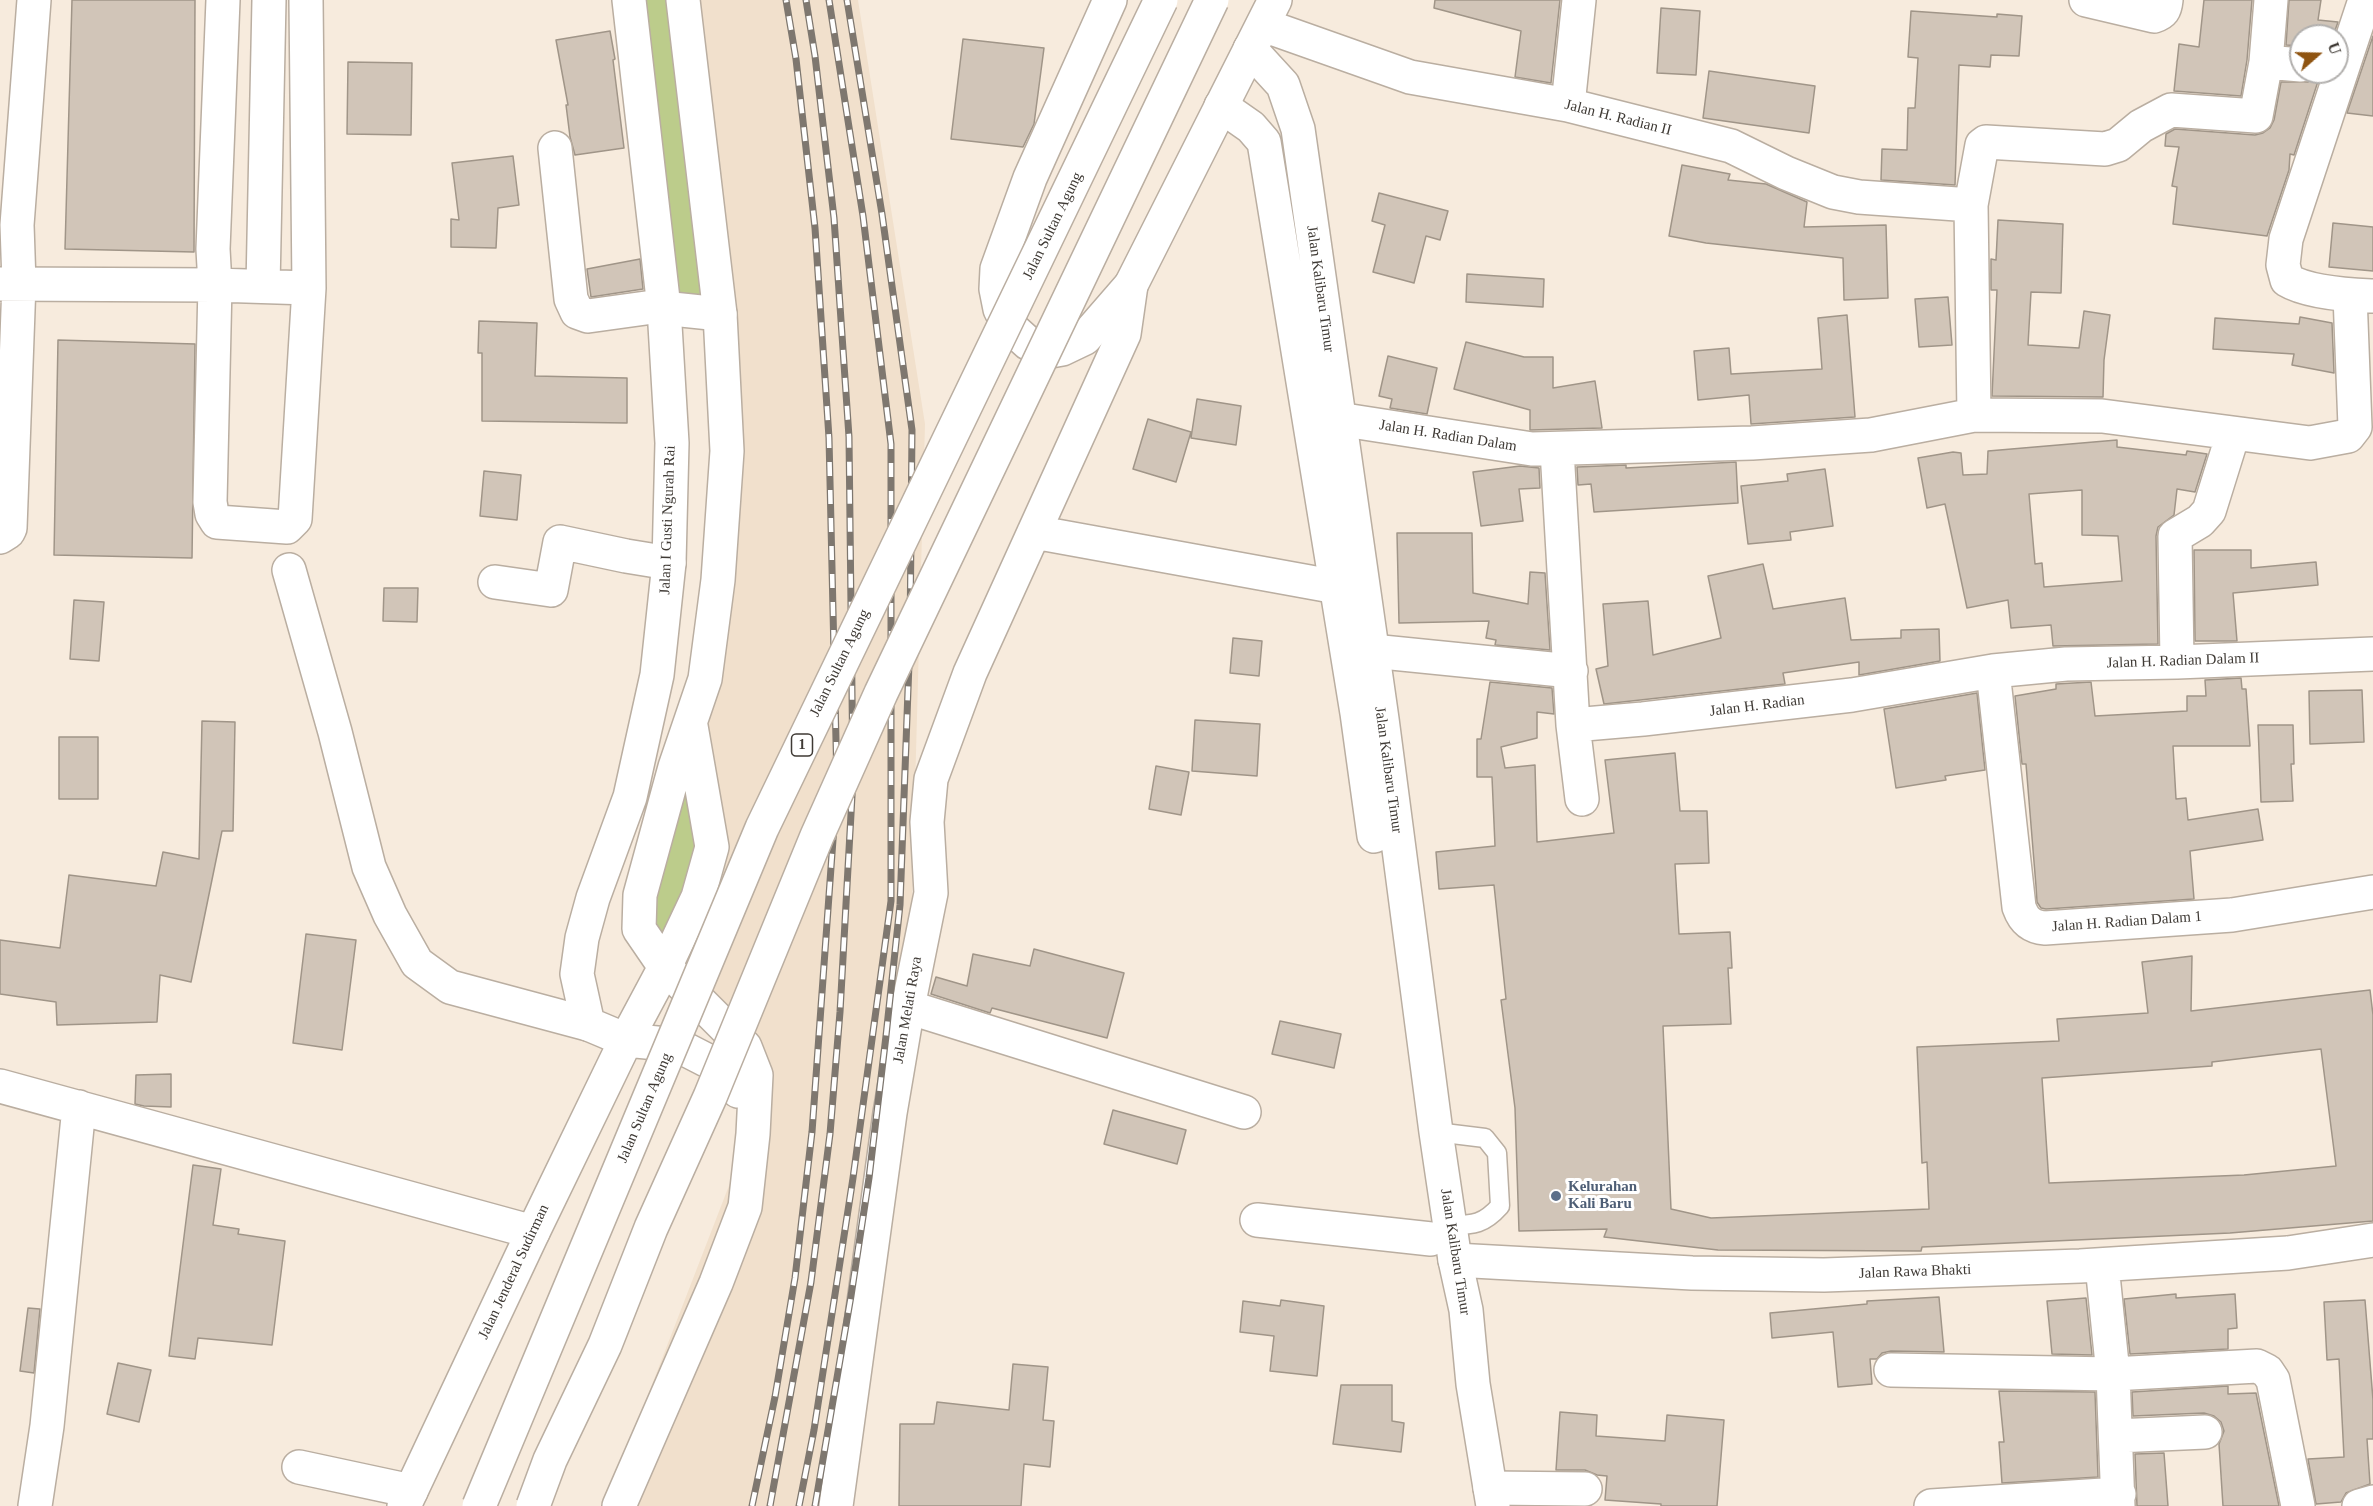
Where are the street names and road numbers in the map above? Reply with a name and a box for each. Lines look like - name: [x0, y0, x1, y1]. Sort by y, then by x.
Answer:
- street label: Jalan H. Radian II: [1563, 96, 1673, 140]
- street label: Jalan Sultan Agung: [1019, 169, 1087, 283]
- street label: Jalan Kalibaru Timur: [1302, 224, 1338, 354]
- street label: Jalan H. Radian Dalam: [1378, 416, 1518, 456]
- street label: Jalan I Gusti Ngurah Rai: [656, 445, 680, 595]
- street label: Jalan Sultan Agung: [806, 606, 874, 720]
- street label: Jalan H. Radian Dalam II: [2106, 649, 2260, 673]
- street label: Jalan H. Radian: [1709, 691, 1805, 721]
- street label: Jalan Kalibaru Timur: [1370, 705, 1406, 835]
- road number: 1: [792, 734, 812, 756]
- street label: Jalan H. Radian Dalam 1: [2051, 908, 2203, 936]
- street label: Jalan Melati Raya: [890, 955, 926, 1065]
- street label: Jalan Sultan Agung: [614, 1050, 676, 1166]
- street label: Jalan Kalibaru Timur: [1436, 1187, 1474, 1317]
- street label: Jalan Jenderal Sudirman: [475, 1202, 553, 1342]
- street label: Jalan Rawa Bhakti: [1858, 1261, 1972, 1283]

